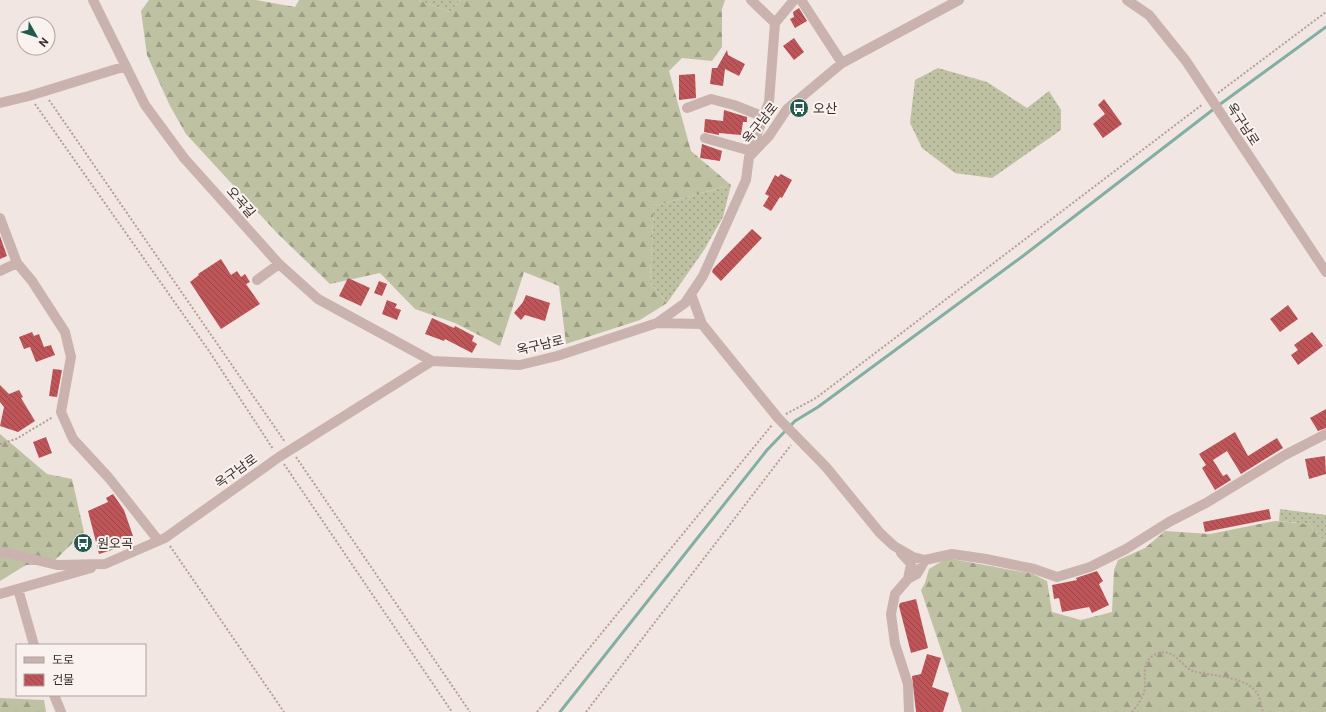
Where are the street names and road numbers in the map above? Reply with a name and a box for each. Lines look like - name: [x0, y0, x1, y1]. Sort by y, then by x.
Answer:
- street label: 옥구남로: [739, 100, 781, 146]
- street label: 옥구남로: [1224, 100, 1262, 148]
- street label: 오곡길: [224, 184, 258, 220]
- street label: 옥구남로: [515, 332, 565, 358]
- street label: 옥구남로: [212, 451, 260, 491]

